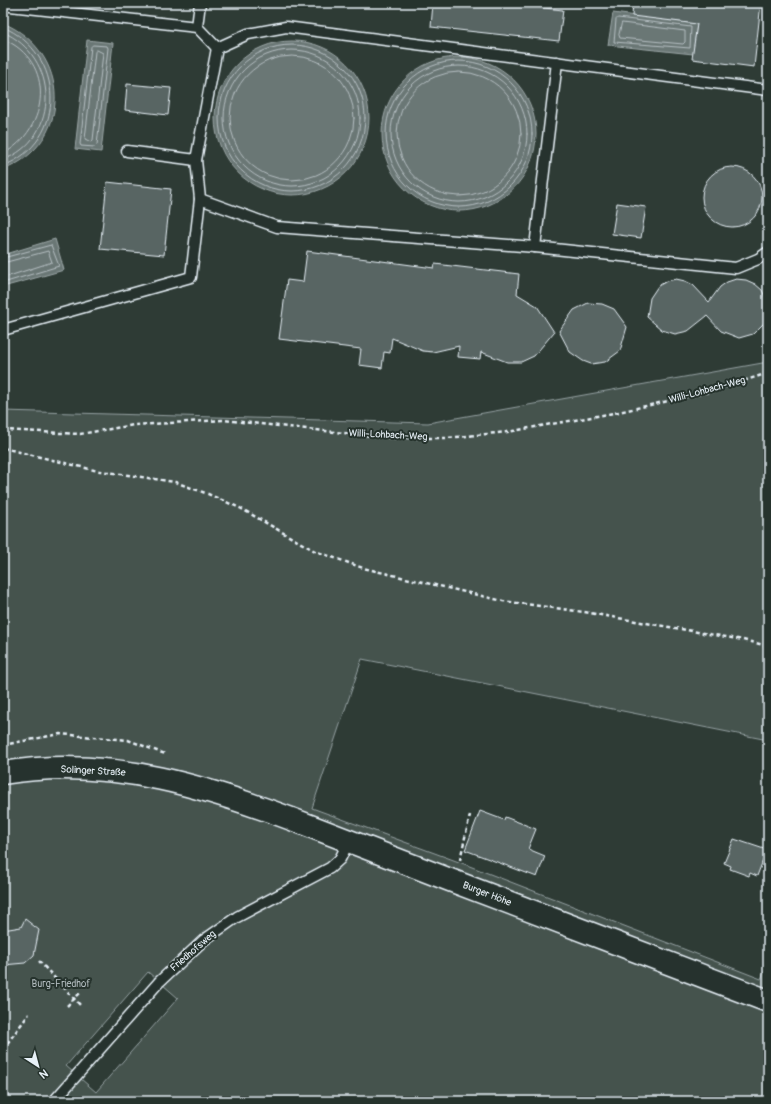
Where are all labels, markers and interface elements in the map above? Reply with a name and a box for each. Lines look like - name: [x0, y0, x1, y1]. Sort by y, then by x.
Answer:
- street label: Willi-Lohbach-Weg: [667, 374, 747, 406]
- street label: Willi-Lohbach-Weg: [348, 427, 428, 443]
- street label: Solinger Straße: [60, 763, 126, 779]
- street label: Burger Höhe: [461, 879, 513, 909]
- street label: Friedhofsweg: [168, 928, 218, 974]
- park label: Burg-Friedhof: [32, 978, 90, 990]
- north arrow: [18, 1046, 58, 1086]
- text: N: [36, 1066, 50, 1081]

